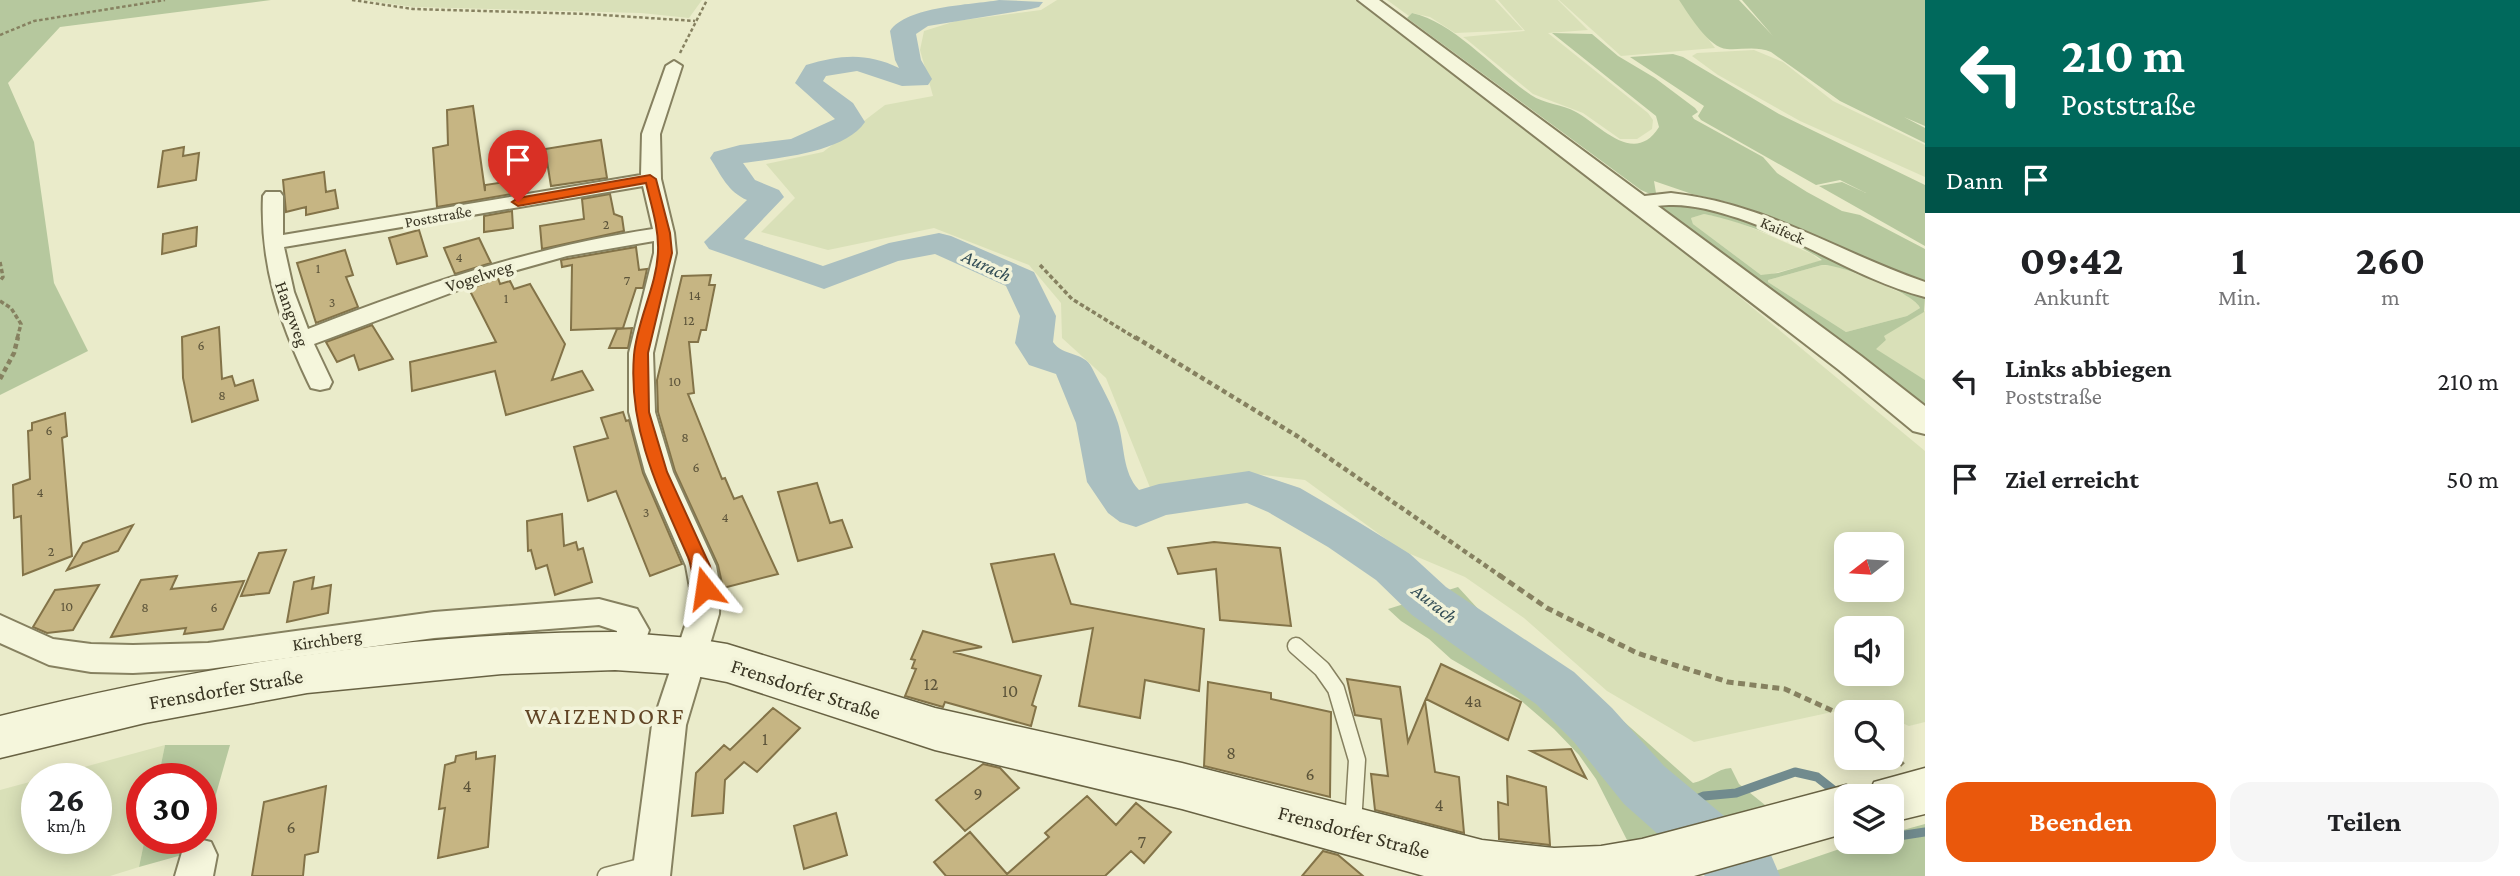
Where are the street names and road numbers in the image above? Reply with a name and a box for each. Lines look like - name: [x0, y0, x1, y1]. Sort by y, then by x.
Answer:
- street label: Poststraße: [403, 202, 473, 231]
- street label: Kaifeck: [1758, 213, 1808, 248]
- street label: Vogelweg: [443, 256, 515, 296]
- street label: Hangweg: [271, 279, 313, 350]
- street label: Kirchberg: [291, 625, 363, 655]
- street label: Frensdorfer Straße: [728, 653, 884, 725]
- street label: Frensdorfer Straße: [147, 664, 305, 714]
- street label: Frensdorfer Straße: [1275, 800, 1433, 864]

